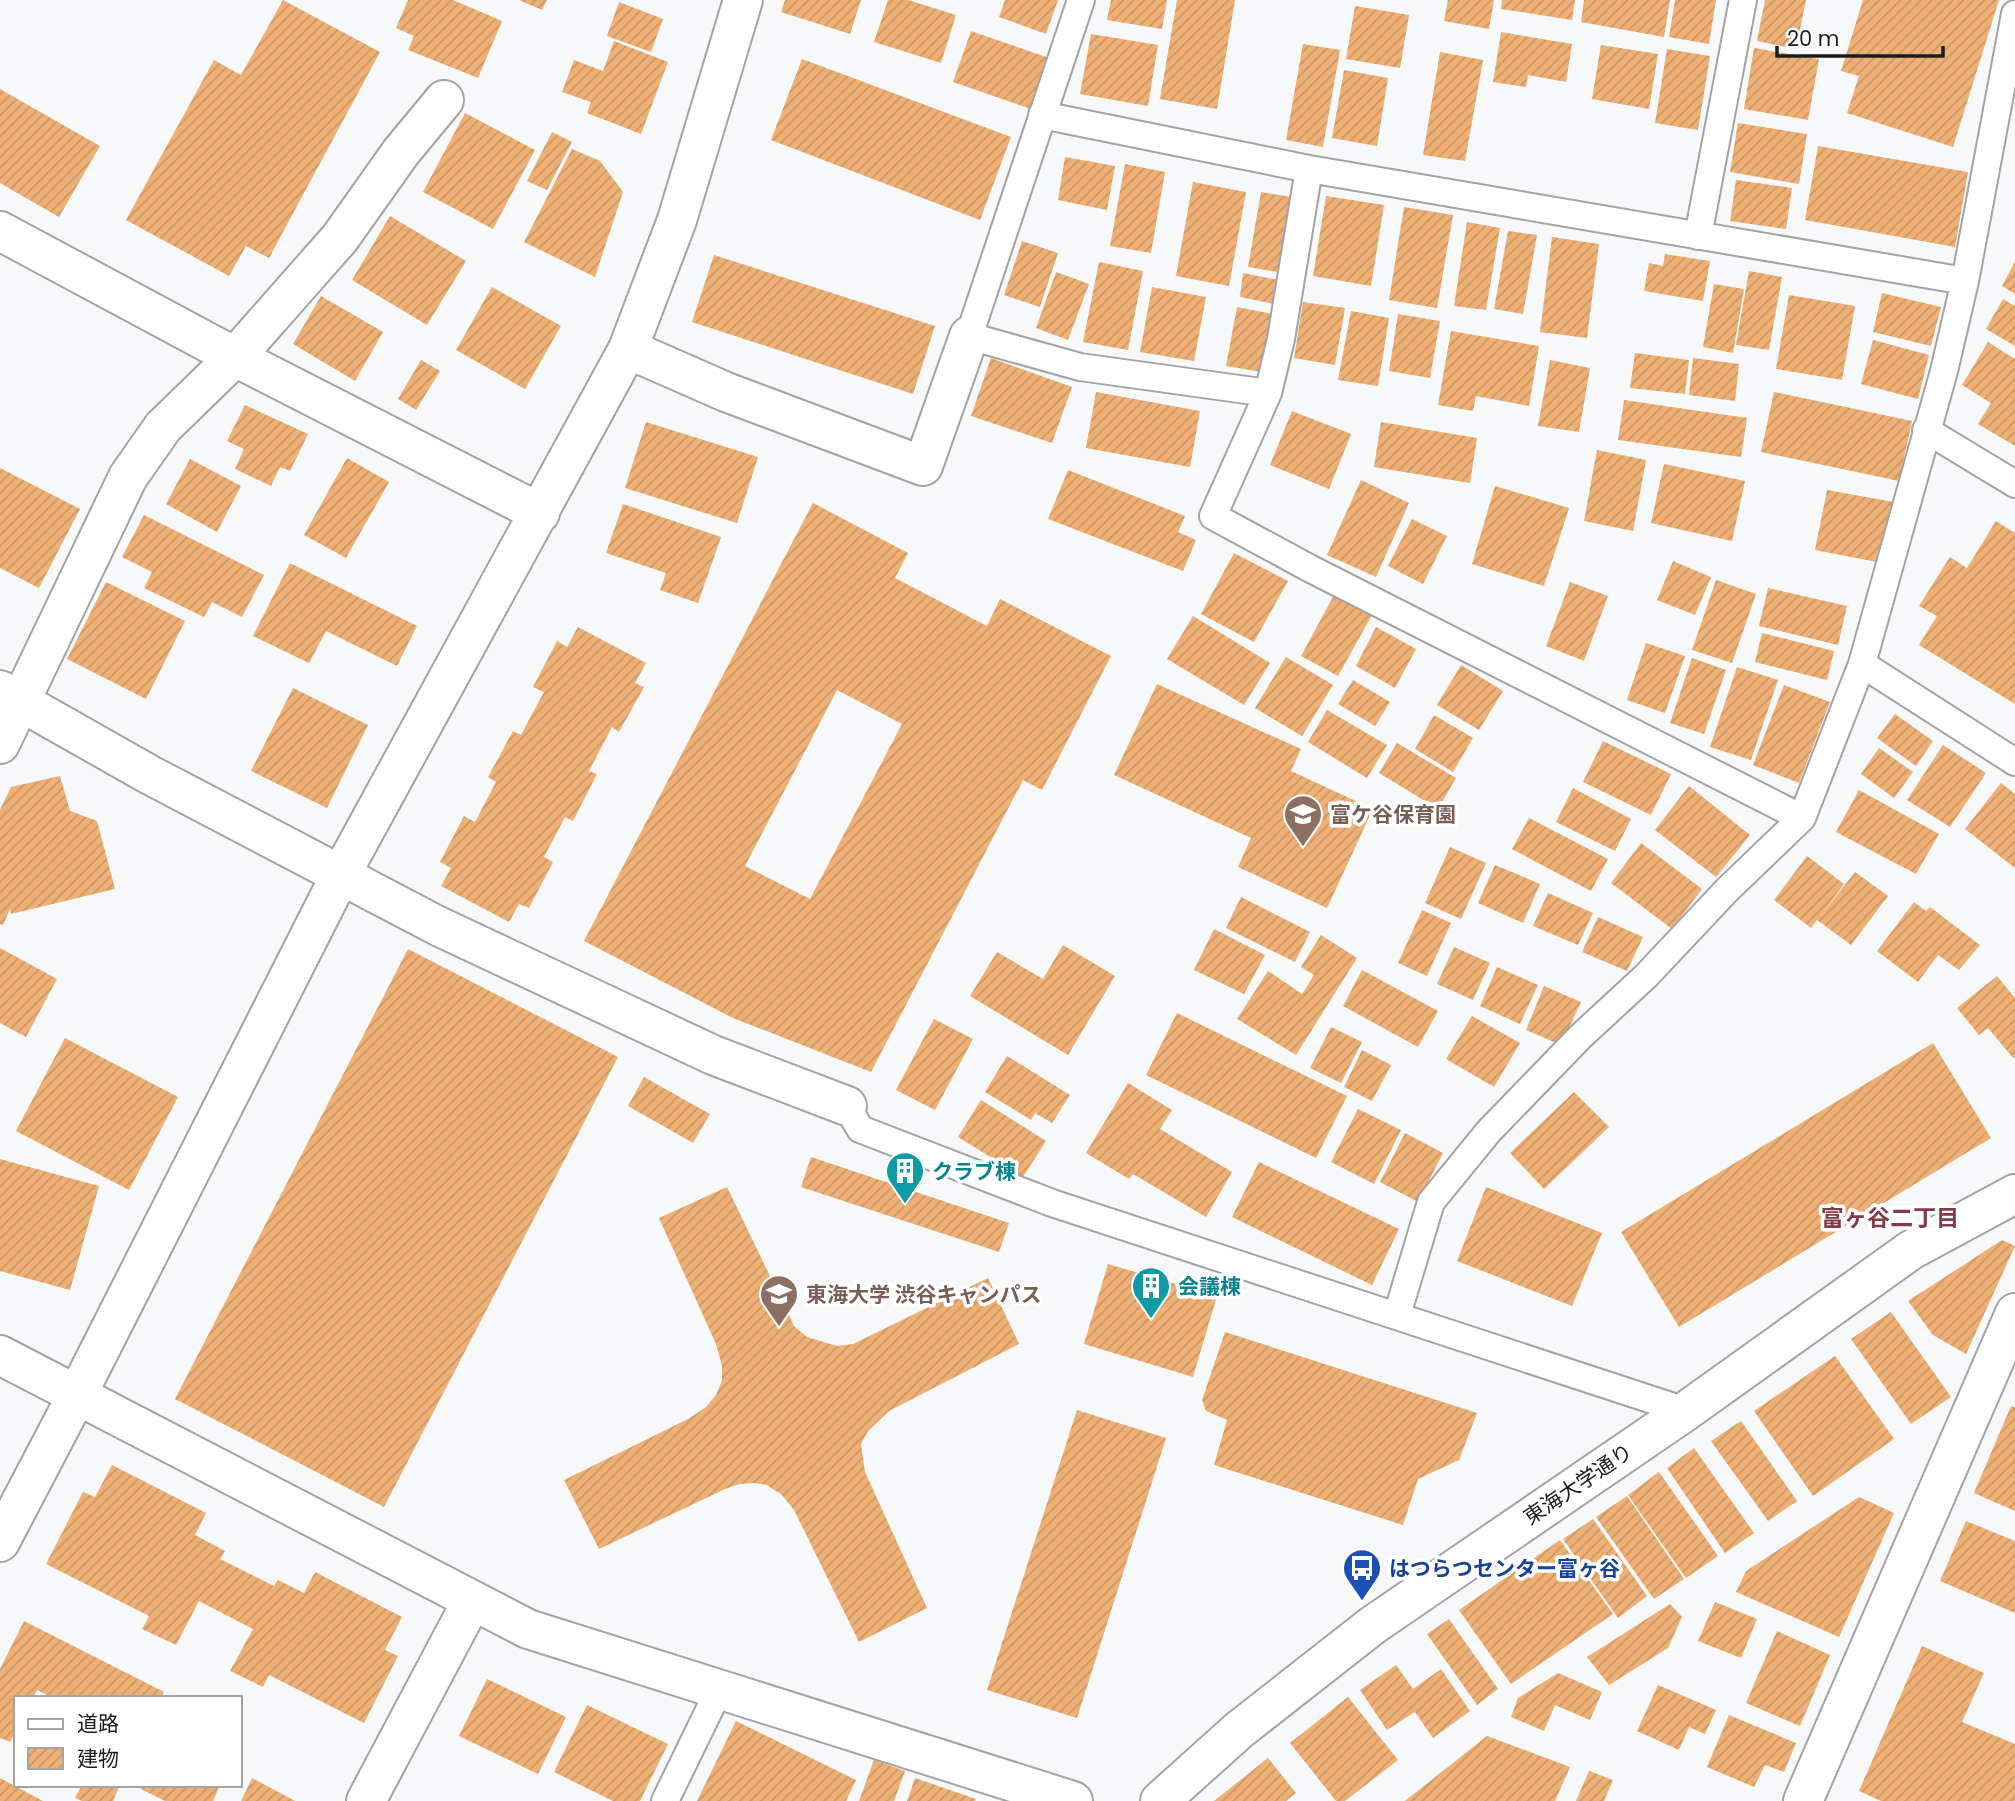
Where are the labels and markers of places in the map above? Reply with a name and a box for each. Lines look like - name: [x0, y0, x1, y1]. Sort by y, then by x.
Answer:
- school or university icon: 富ケ谷保育園: [1282, 793, 1324, 848]
- place label: 富ケ谷保育園: [1330, 800, 1456, 829]
- building icon: クラブ棟: [884, 1150, 926, 1205]
- place label: クラブ棟: [932, 1157, 1016, 1186]
- building icon: 会議棟: [1130, 1265, 1172, 1320]
- place label: 会議棟: [1178, 1272, 1241, 1301]
- school or university icon: 東海大学 渋谷キャンパス: [758, 1273, 800, 1328]
- place label: 東海大学 渋谷キャンパス: [806, 1280, 1041, 1309]
- bus stop icon: はつらつセンター富ヶ谷: [1341, 1547, 1383, 1602]
- place label: はつらつセンター富ヶ谷: [1389, 1554, 1620, 1583]

